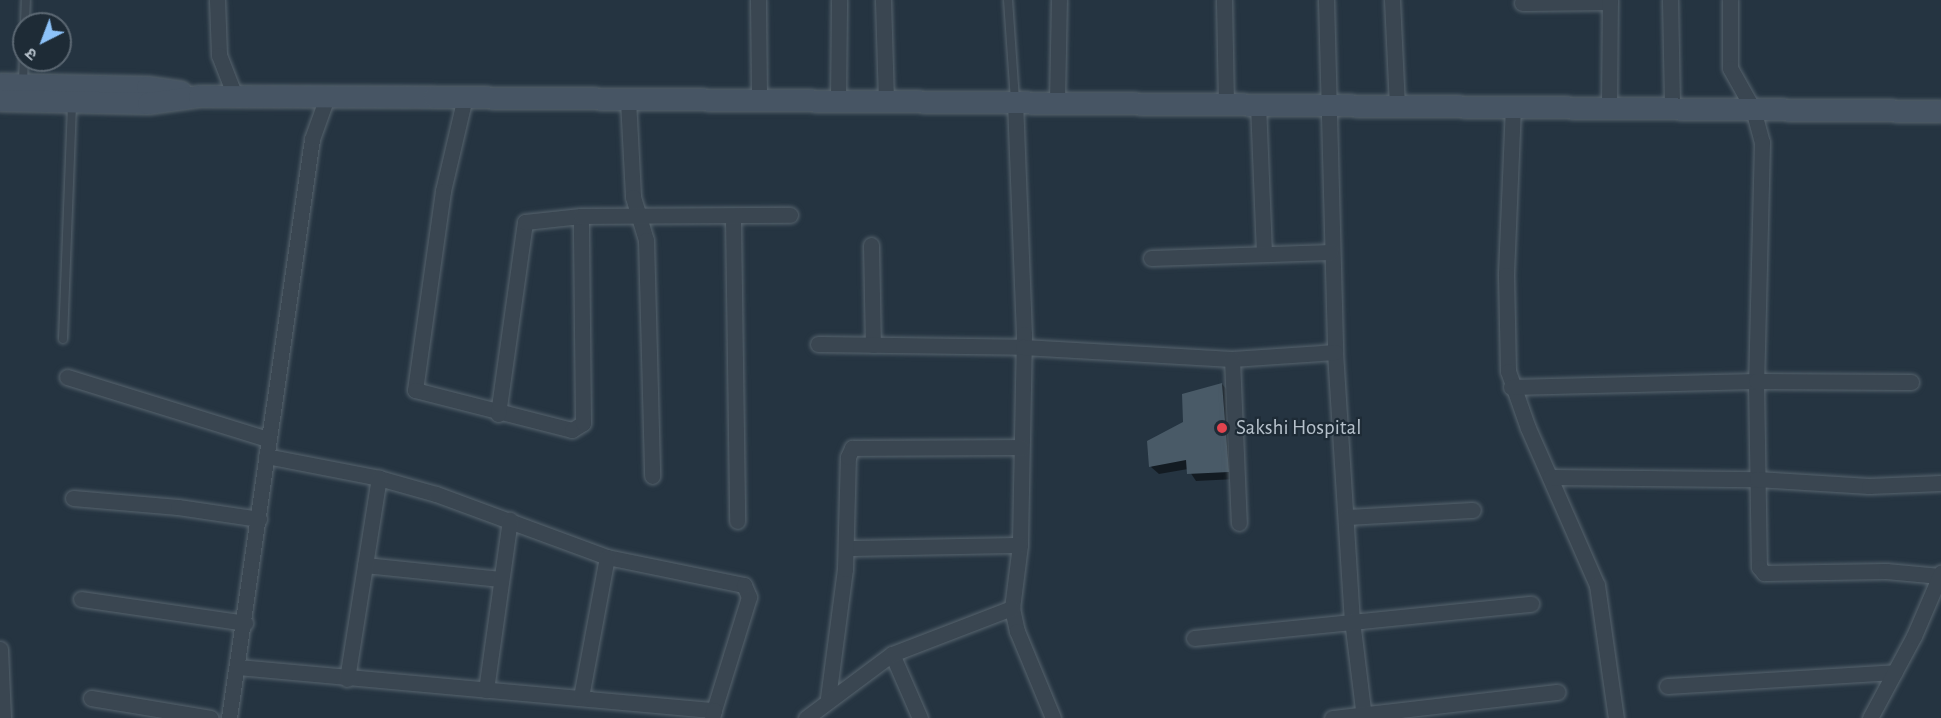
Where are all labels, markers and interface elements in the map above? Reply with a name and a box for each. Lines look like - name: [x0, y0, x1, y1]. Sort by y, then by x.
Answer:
- north arrow: [12, 12, 72, 72]
- text: उ: [22, 45, 40, 63]
- place label: Sakshi Hospital: [1236, 415, 1361, 441]
- marker: Sakshi Hospital: [1213, 419, 1231, 437]

